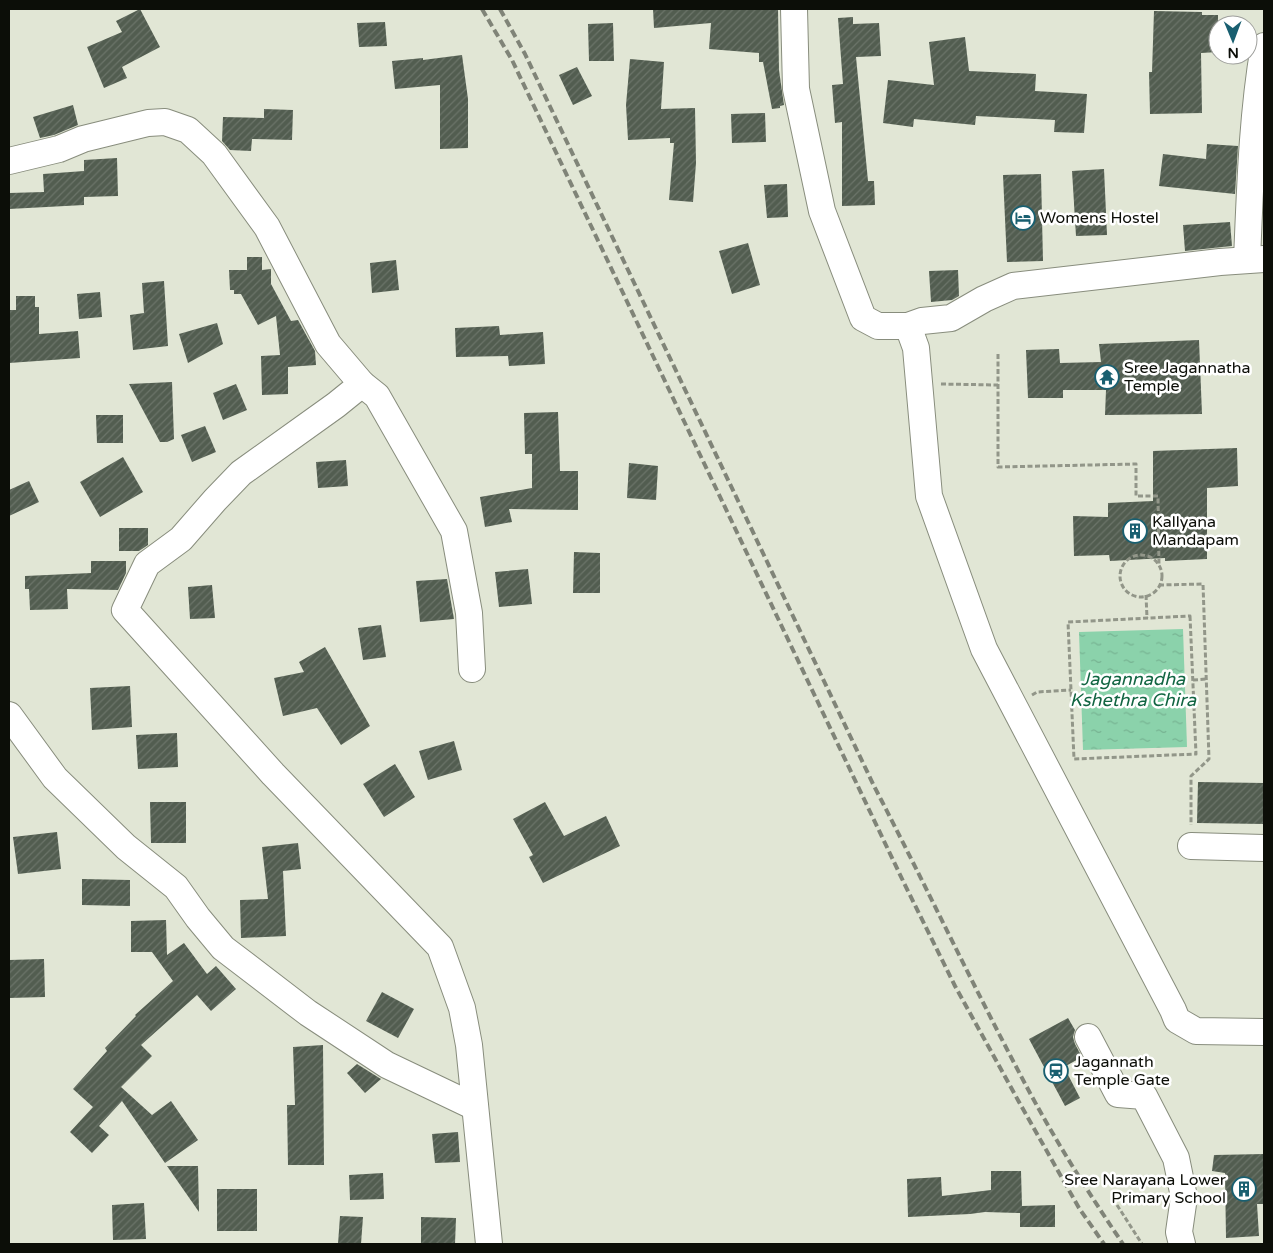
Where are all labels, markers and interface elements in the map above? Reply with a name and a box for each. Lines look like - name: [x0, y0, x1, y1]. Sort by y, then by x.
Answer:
- north arrow: [1208, 15, 1258, 65]
- text: N: [1227, 44, 1239, 61]
- hotel icon: Womens Hostel: [1010, 205, 1036, 231]
- place label: Womens Hostel: [1040, 208, 1159, 228]
- place label: Sree Jagannatha Temple: [1124, 358, 1251, 396]
- temple icon: Sree Jagannatha Temple: [1094, 364, 1120, 390]
- place label: Kallyana Mandapam: [1152, 512, 1239, 550]
- building icon: Kallyana Mandapam: [1122, 518, 1148, 544]
- water label: Jagannadha Kshethra Chira: [1070, 668, 1197, 711]
- place label: Jagannath Temple Gate: [1074, 1052, 1170, 1090]
- station icon: Jagannath Temple Gate: [1043, 1058, 1069, 1084]
- place label: Sree Narayana Lower Primary School: [1064, 1170, 1227, 1208]
- building icon: Sree Narayana Lower Primary School: [1231, 1176, 1257, 1202]

